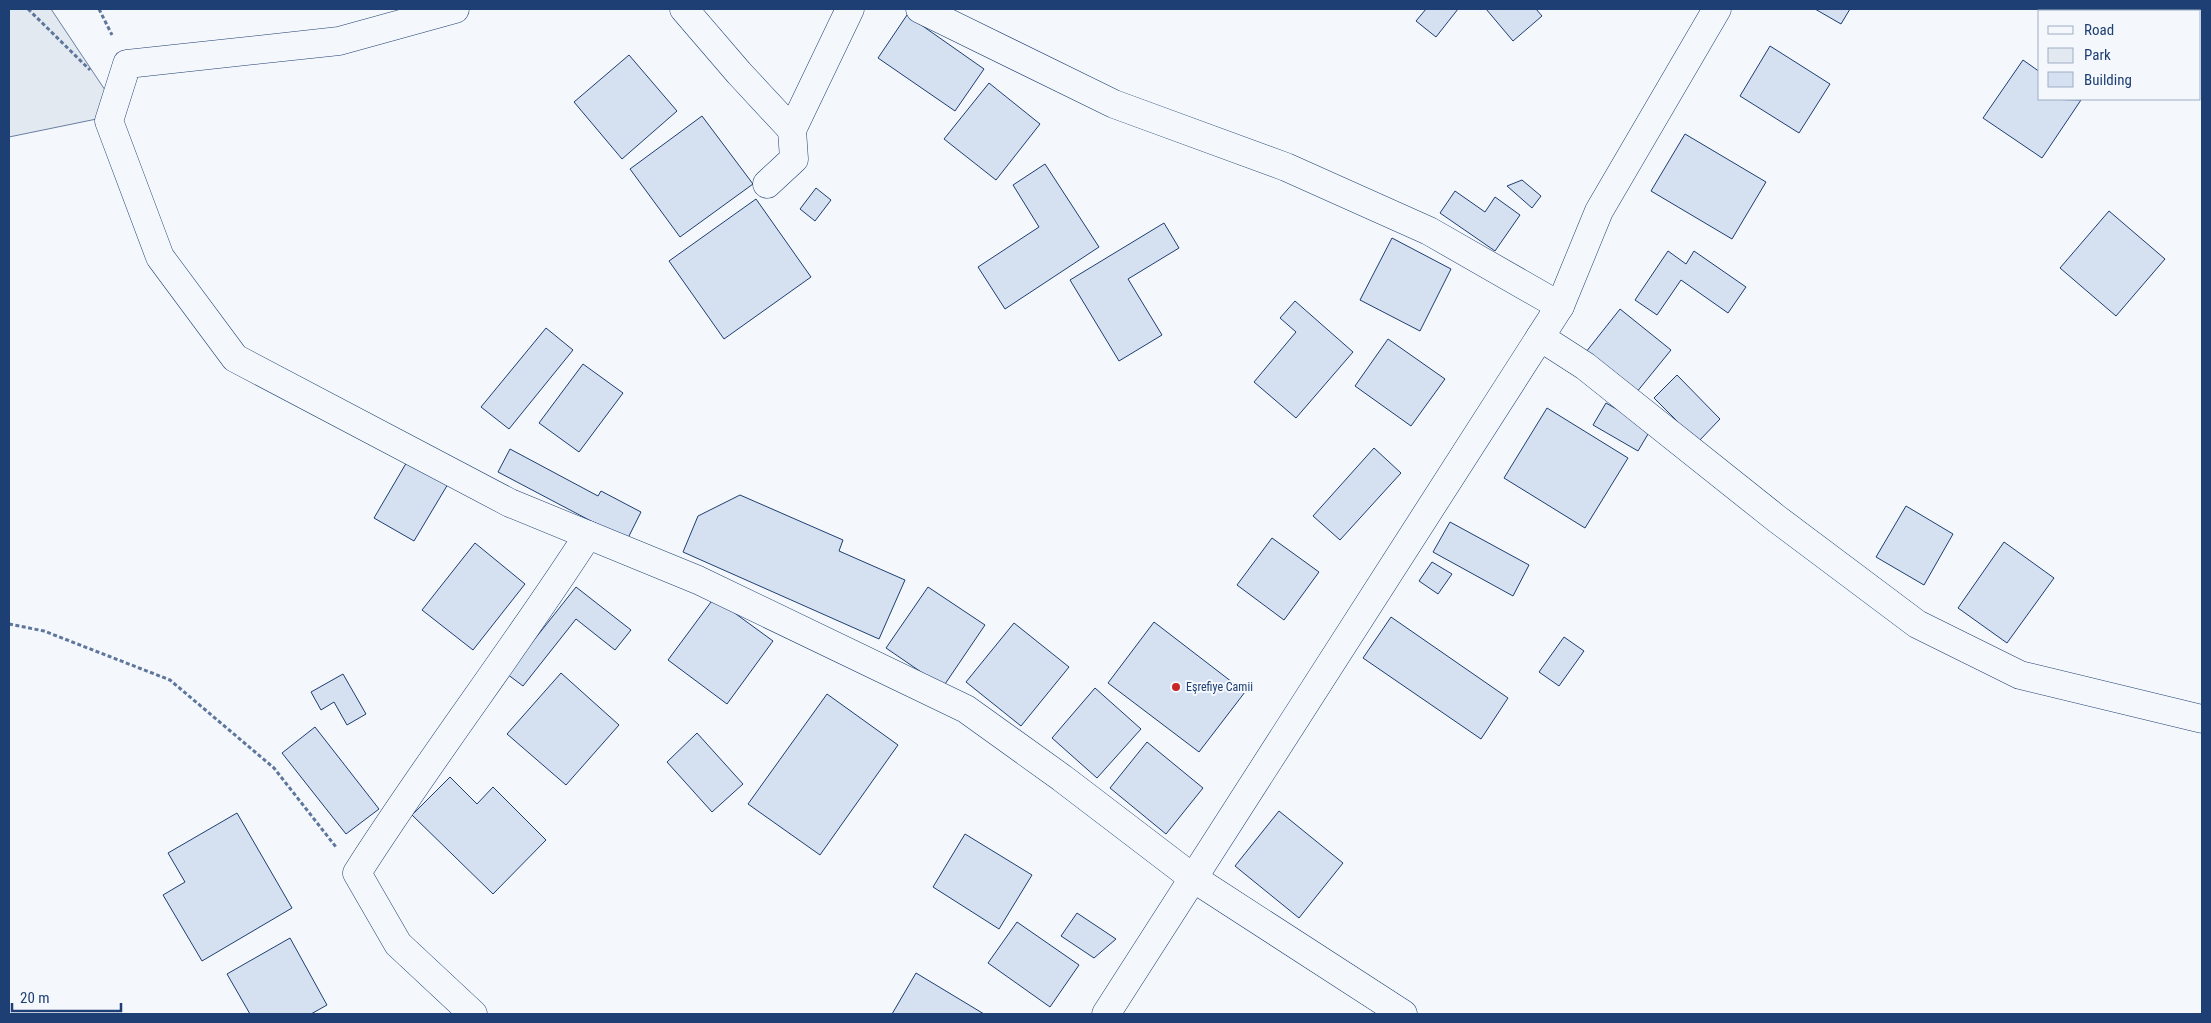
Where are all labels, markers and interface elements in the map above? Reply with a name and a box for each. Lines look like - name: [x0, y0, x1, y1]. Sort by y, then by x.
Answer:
- legend: [2038, 10, 2201, 100]
- text: Road: [2084, 21, 2114, 39]
- text: Park: [2084, 46, 2111, 64]
- text: Building: [2084, 71, 2132, 89]
- place label: Eşrefiye Camii: [1186, 680, 1253, 694]
- marker: Eşrefiye Camii: [1170, 681, 1182, 693]
- scale bar: [12, 980, 121, 1012]
- text: 20 m: [20, 989, 50, 1007]

